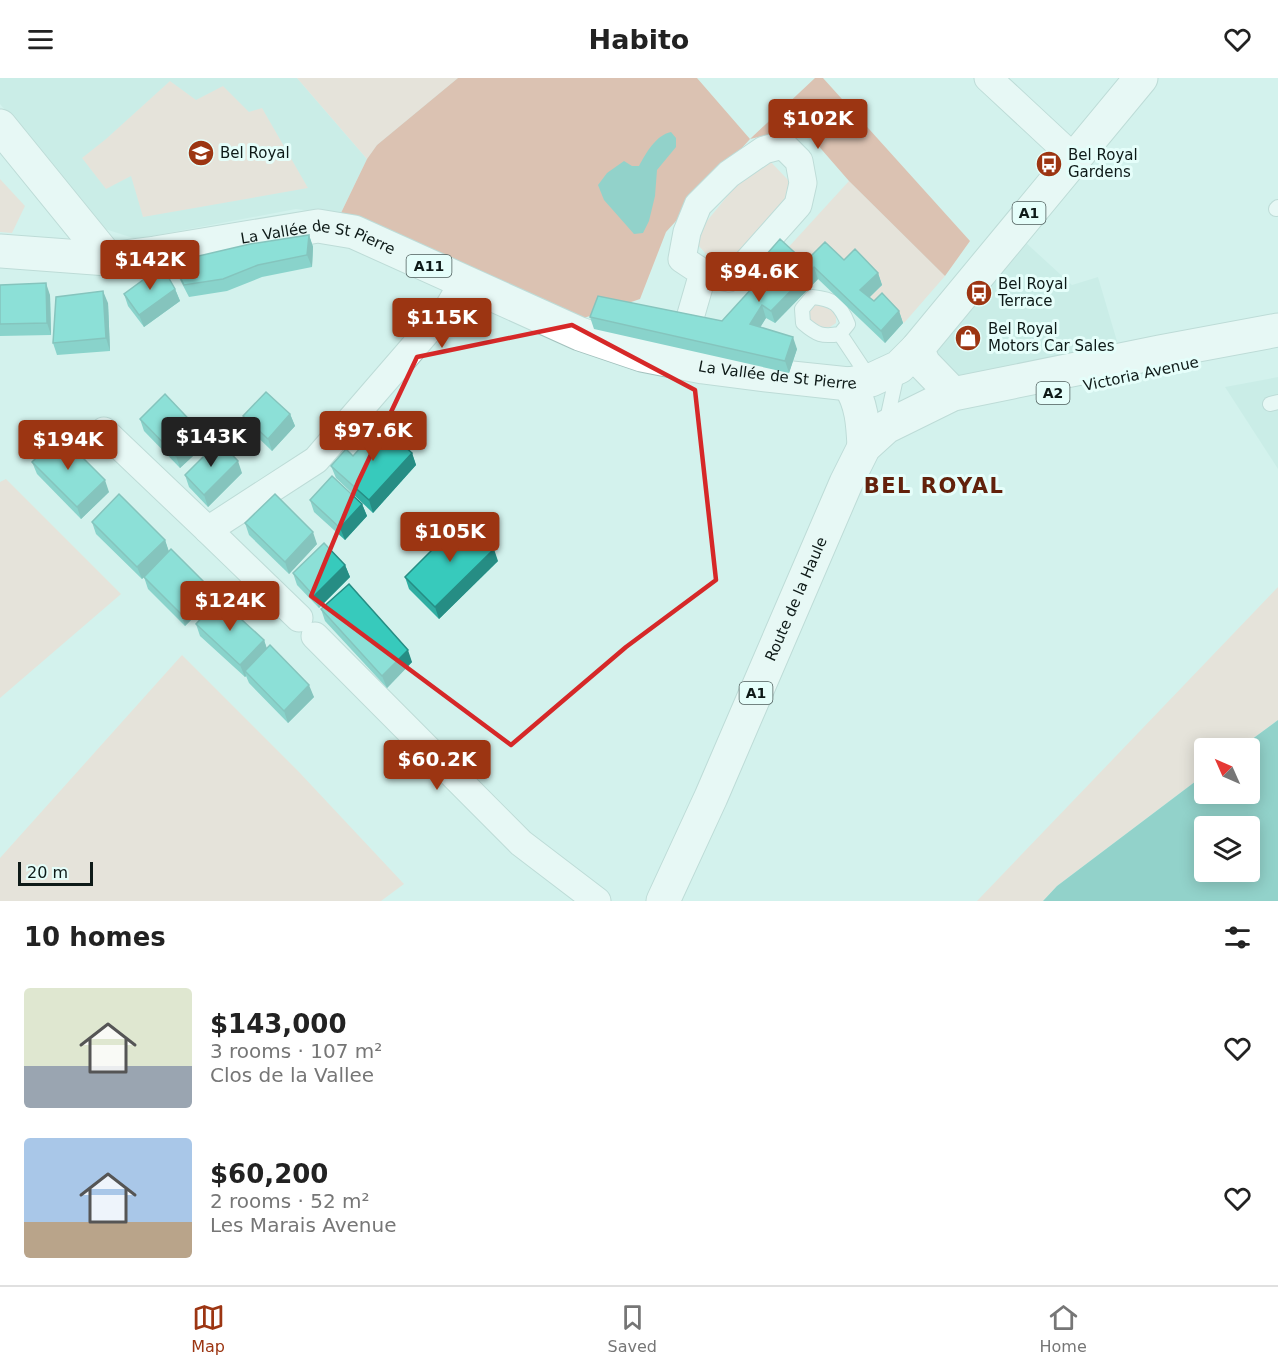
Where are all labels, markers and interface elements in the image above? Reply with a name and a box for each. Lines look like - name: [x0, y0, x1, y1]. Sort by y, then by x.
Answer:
- icon: menu: [24, 23, 57, 56]
- icon: heart: [1221, 23, 1254, 56]
- text: Habito: [589, 24, 689, 55]
- pin: $102K: [776, 99, 860, 150]
- text: $102K: [782, 106, 854, 130]
- school or university icon: Bel Royal: [186, 138, 216, 168]
- place label: Bel Royal: [220, 144, 290, 162]
- place label: Bel Royal Gardens: [1068, 146, 1138, 181]
- bus stop icon: Bel Royal Gardens: [1034, 149, 1064, 179]
- road number: A1: [1012, 202, 1046, 224]
- street label: La Vallée de St Pierre: [239, 217, 398, 258]
- pin: $142K: [108, 240, 192, 291]
- text: $142K: [114, 247, 186, 271]
- pin: $94.6K: [710, 252, 808, 303]
- road number: A11: [406, 255, 452, 277]
- text: $94.6K: [720, 259, 798, 283]
- place label: Bel Royal Terrace: [997, 275, 1068, 310]
- bus stop icon: Bel Royal Terrace: [964, 278, 994, 308]
- pin: $115K: [400, 298, 484, 349]
- text: $115K: [406, 305, 478, 329]
- place label: Bel Royal Motors Car Sales: [988, 320, 1115, 355]
- shop icon: Bel Royal Motors Car Sales: [953, 323, 983, 353]
- street label: Victoria Avenue: [1082, 353, 1200, 395]
- street label: La Vallée de St Pierre: [697, 357, 858, 393]
- road number: A2: [1036, 382, 1070, 404]
- pin: $97.6K: [324, 411, 422, 462]
- pin: $143K: [169, 417, 253, 468]
- text: $97.6K: [334, 418, 412, 442]
- pin: $194K: [26, 420, 110, 471]
- text: $143K: [175, 424, 247, 448]
- text: $194K: [32, 427, 104, 451]
- district label: BEL ROYAL: [864, 474, 1004, 498]
- pin: $105K: [408, 512, 492, 563]
- text: $105K: [414, 519, 486, 543]
- street label: Route de la Haule: [761, 534, 831, 664]
- pin: $124K: [188, 581, 272, 632]
- text: $124K: [194, 588, 266, 612]
- road number: A1: [740, 682, 772, 704]
- north arrow: [1194, 738, 1260, 804]
- map controls: [1194, 738, 1260, 882]
- pin: $60.2K: [388, 740, 486, 791]
- text: $60.2K: [398, 747, 476, 771]
- button: layers: [1194, 816, 1260, 882]
- scale bar: [18, 859, 93, 886]
- text: 20 m: [27, 863, 68, 882]
- icon: filters: [1221, 921, 1254, 954]
- text: 10 homes: [24, 922, 166, 952]
- text: $143,000: [210, 1009, 347, 1039]
- icon: home: [72, 1012, 144, 1084]
- icon: heart: [1221, 1032, 1254, 1065]
- text: 3 rooms · 107 m²: [210, 1039, 382, 1063]
- text: Clos de la Vallee: [210, 1063, 374, 1087]
- text: $60,200: [210, 1159, 328, 1189]
- icon: home: [72, 1162, 144, 1234]
- icon: heart: [1221, 1182, 1254, 1215]
- text: 2 rooms · 52 m²: [210, 1189, 370, 1213]
- text: Les Marais Avenue: [210, 1213, 397, 1237]
- tab: Map: [191, 1301, 225, 1356]
- tab: Saved: [608, 1301, 657, 1356]
- tab: Home: [1039, 1301, 1087, 1356]

